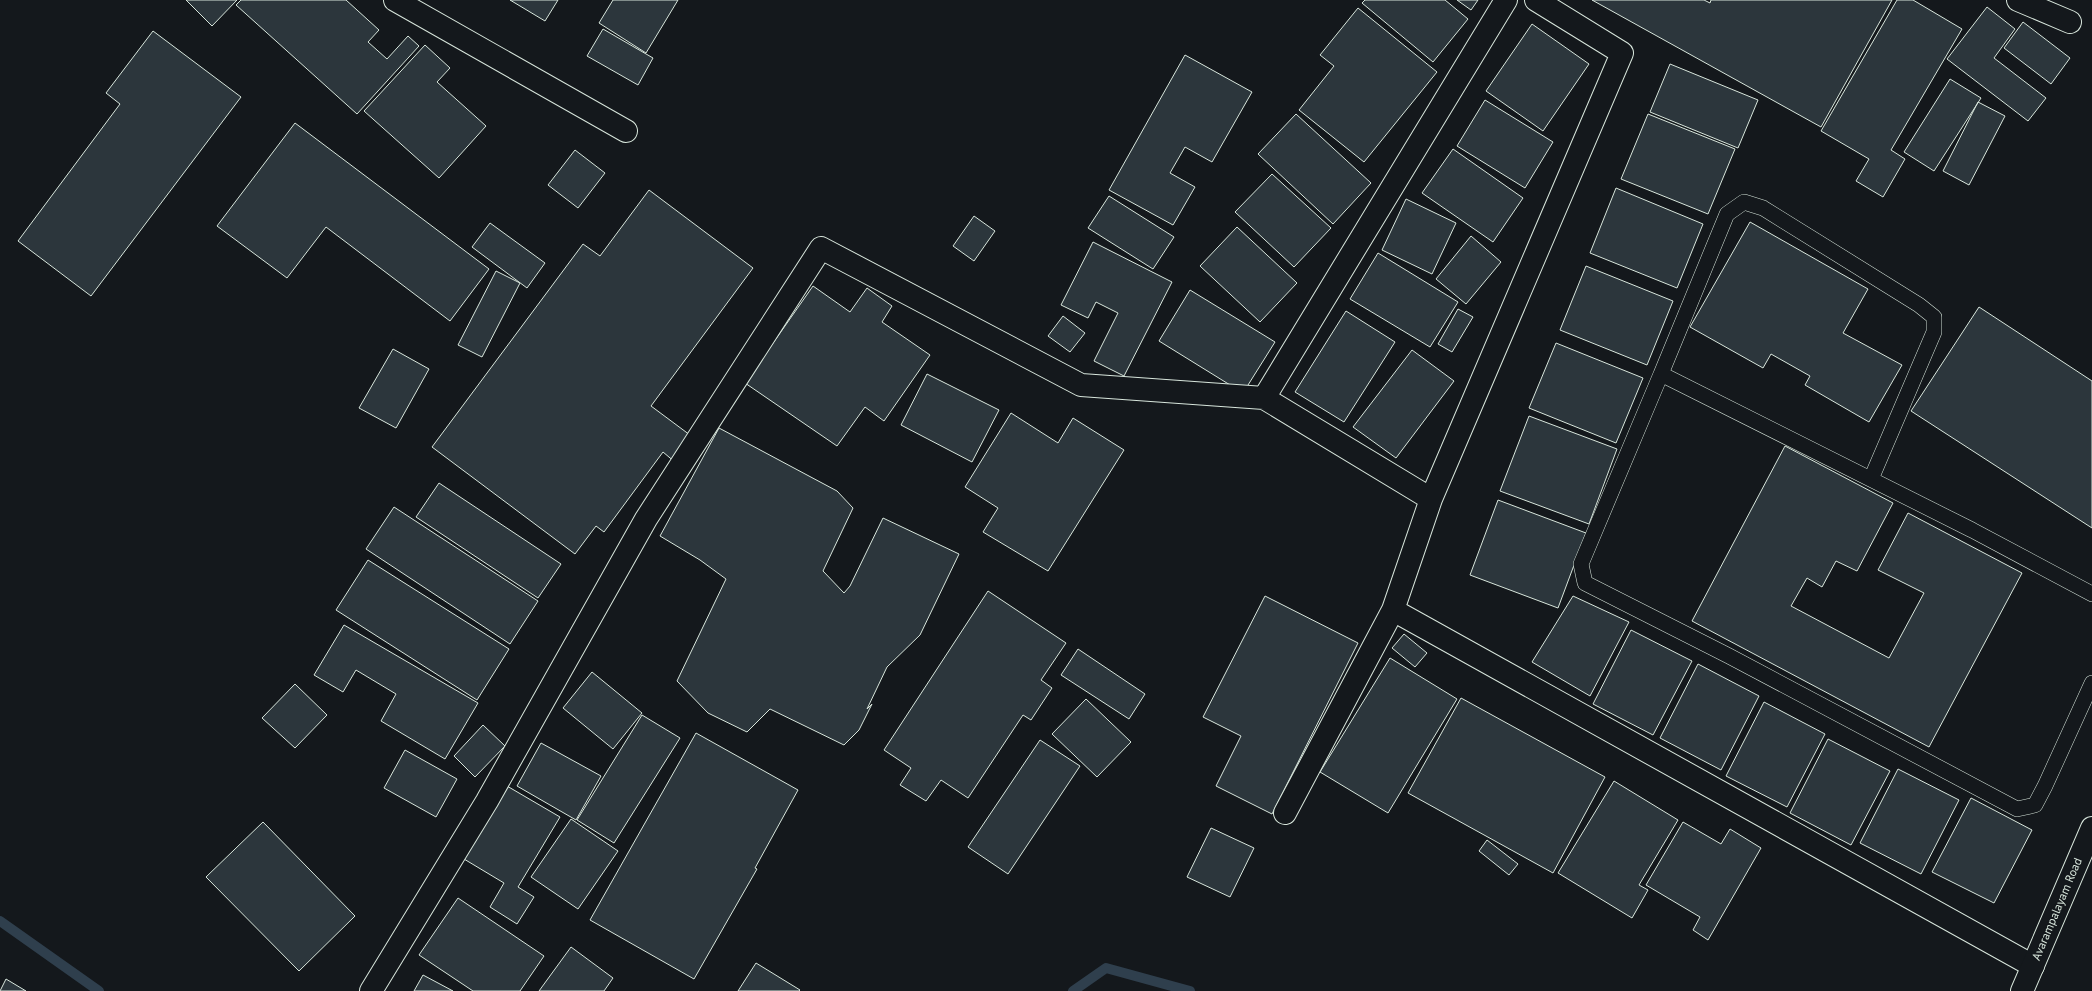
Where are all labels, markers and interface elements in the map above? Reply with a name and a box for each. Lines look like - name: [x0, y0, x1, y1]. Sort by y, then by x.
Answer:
- street label: Avarampalayam Road: [2028, 855, 2085, 962]

